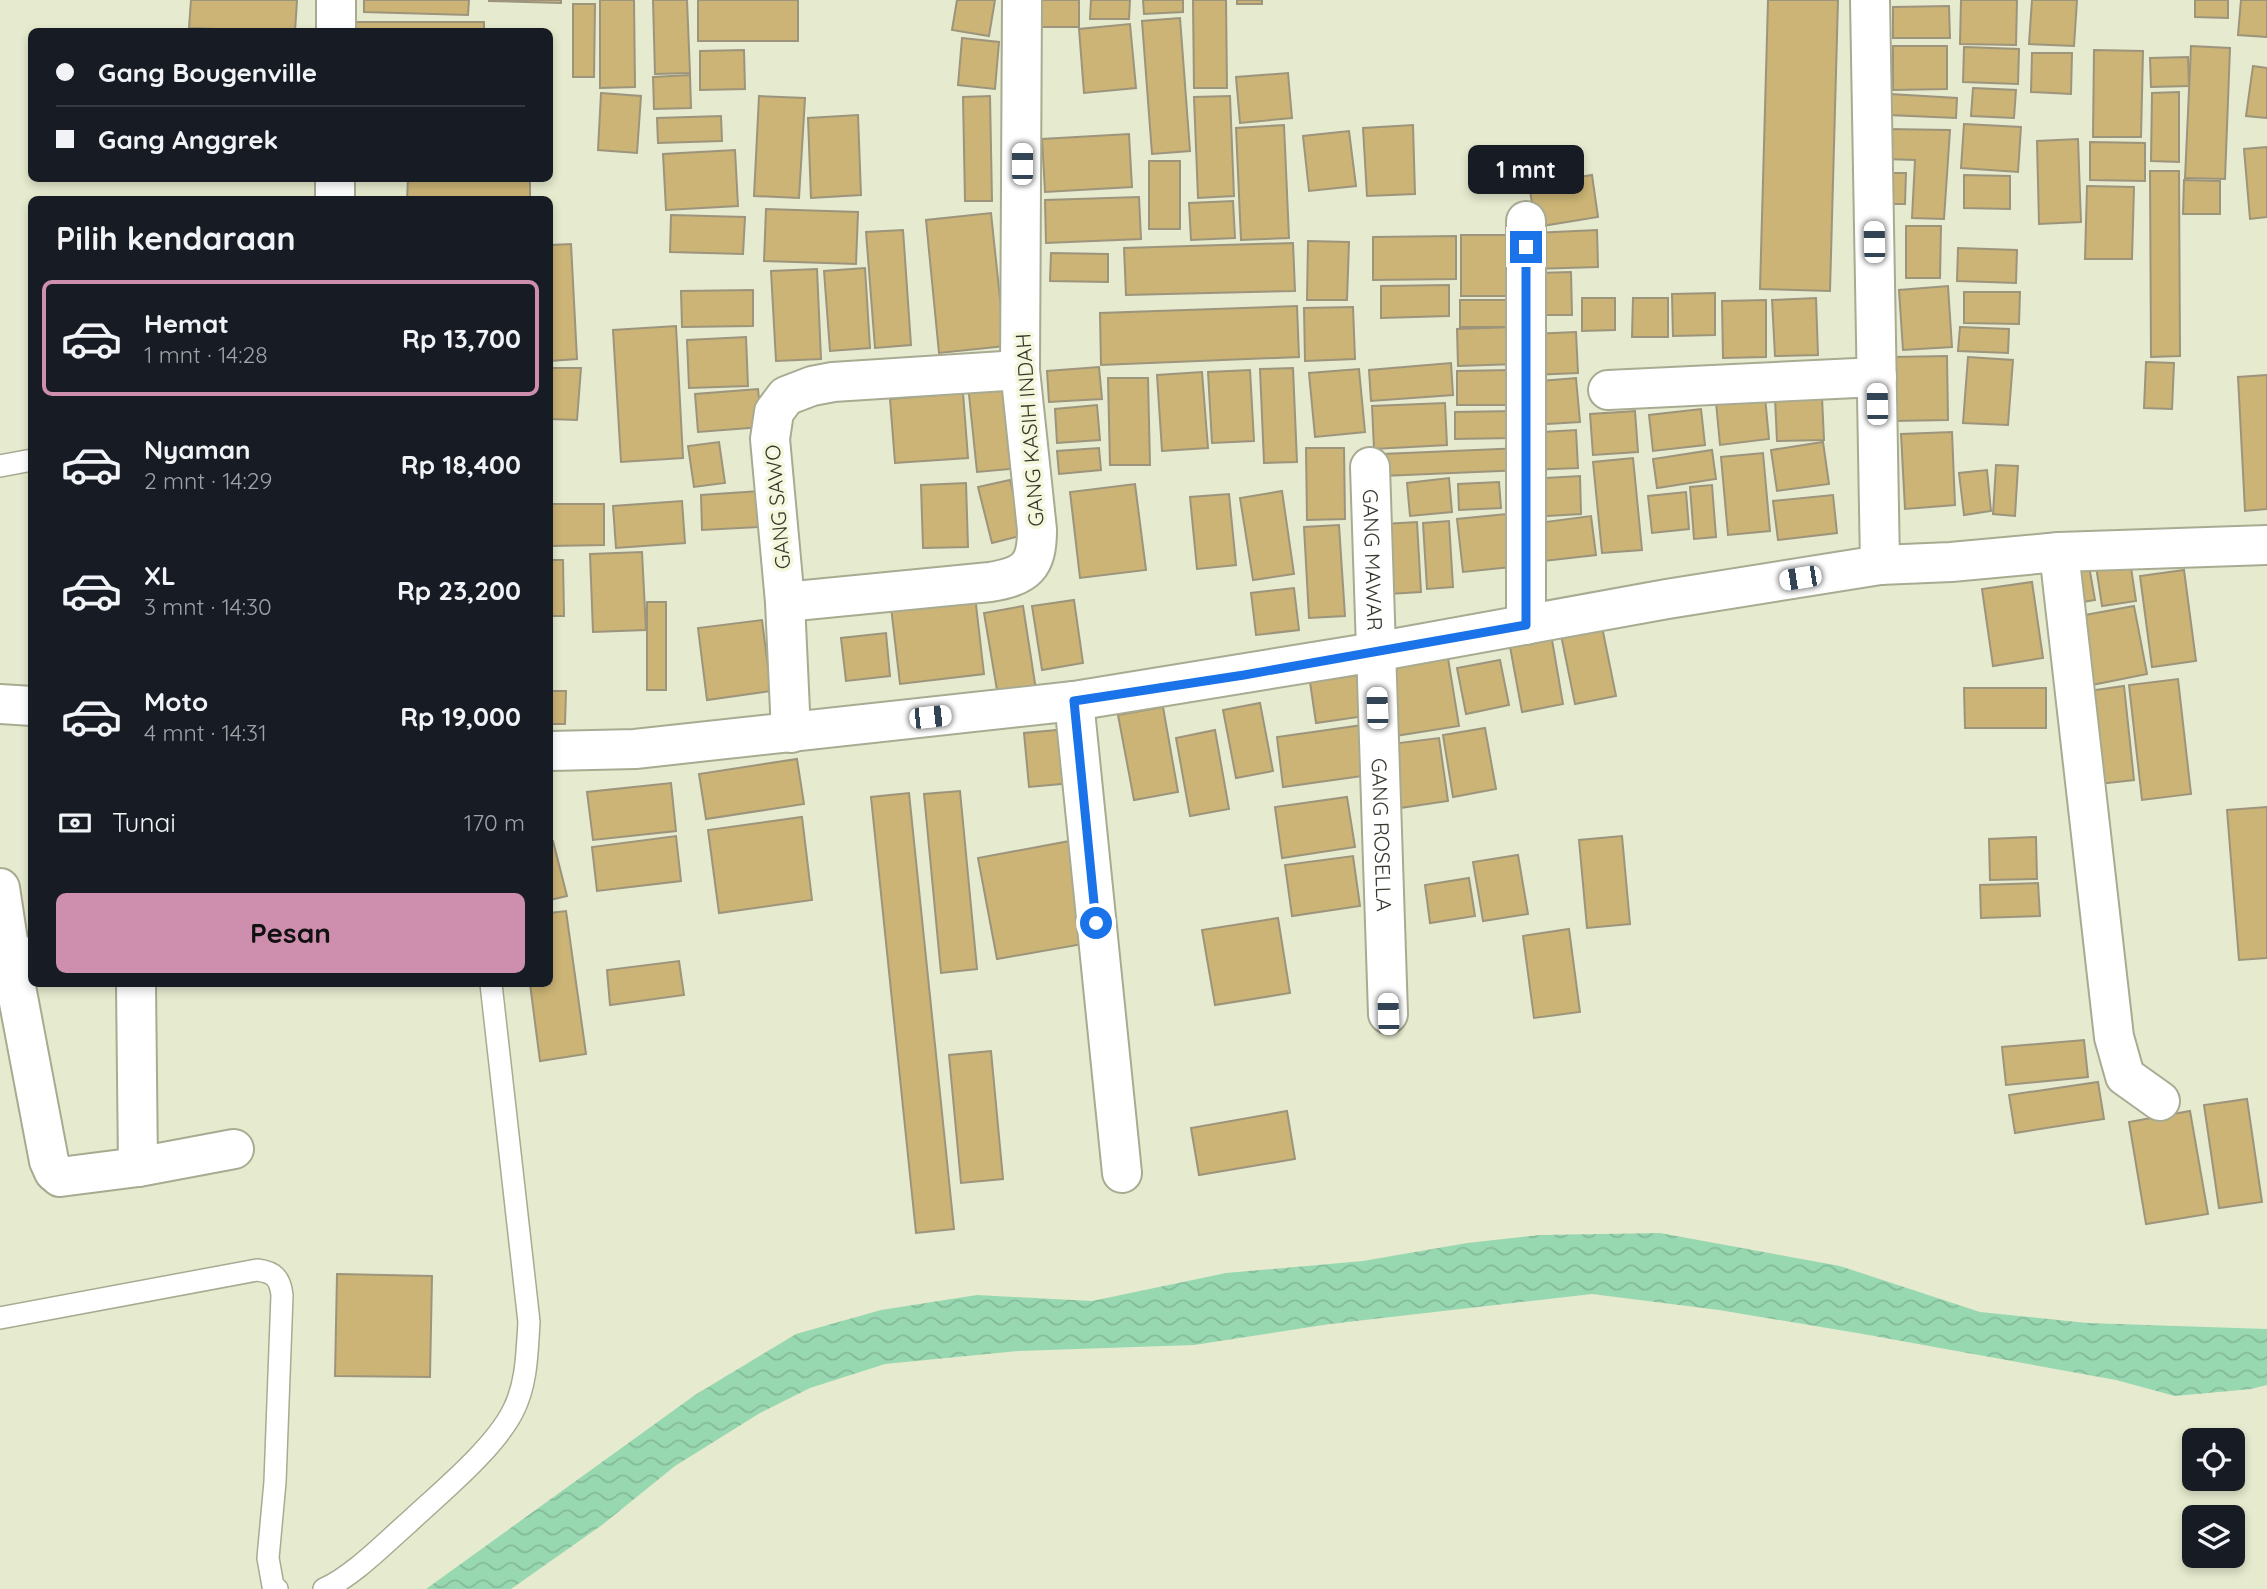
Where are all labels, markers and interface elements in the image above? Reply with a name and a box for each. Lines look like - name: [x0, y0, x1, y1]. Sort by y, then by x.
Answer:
- text: Gang Bougenville: [98, 56, 317, 89]
- text: Gang Anggrek: [98, 123, 278, 156]
- car: [1012, 143, 1033, 185]
- callout: 1 mnt: [1468, 146, 1584, 194]
- text: 1 mnt: [1496, 155, 1556, 184]
- text: Pilih kendaraan: [56, 218, 296, 258]
- car: [1864, 221, 1885, 263]
- route end: [1510, 231, 1542, 263]
- icon: car: [60, 307, 123, 370]
- text: Hemat: [144, 307, 229, 340]
- text: Rp 13,700: [402, 322, 521, 355]
- street label: GANG KASIH INDAH: [1009, 332, 1049, 528]
- text: 1 mnt · 14:28: [144, 340, 268, 369]
- car: [1867, 383, 1888, 425]
- icon: car: [60, 433, 123, 496]
- text: Nyaman: [144, 433, 251, 466]
- street label: GANG SAWO: [759, 444, 795, 570]
- text: Rp 18,400: [401, 448, 521, 481]
- text: 2 mnt · 14:29: [144, 466, 272, 495]
- street label: GANG MAWAR: [1358, 489, 1388, 631]
- icon: car: [60, 559, 123, 622]
- text: XL: [144, 559, 176, 592]
- car: [1778, 564, 1823, 592]
- text: Rp 23,200: [397, 574, 521, 607]
- text: 3 mnt · 14:30: [144, 592, 272, 621]
- icon: car: [60, 685, 123, 748]
- text: Moto: [144, 685, 208, 718]
- car: [1366, 687, 1389, 729]
- text: Rp 19,000: [400, 700, 521, 733]
- car: [909, 704, 952, 730]
- text: 4 mnt · 14:31: [144, 718, 267, 747]
- street label: GANG ROSELLA: [1367, 758, 1398, 912]
- icon: cash: [56, 804, 94, 842]
- text: Tunai: [112, 806, 176, 839]
- text: 170 m: [464, 808, 525, 837]
- button: Pesan: [56, 893, 525, 973]
- route start: [1080, 907, 1112, 939]
- car: [1377, 993, 1400, 1035]
- map controls: [2182, 1428, 2245, 1568]
- button: locate: [2182, 1428, 2245, 1491]
- button: layers: [2182, 1505, 2245, 1568]

